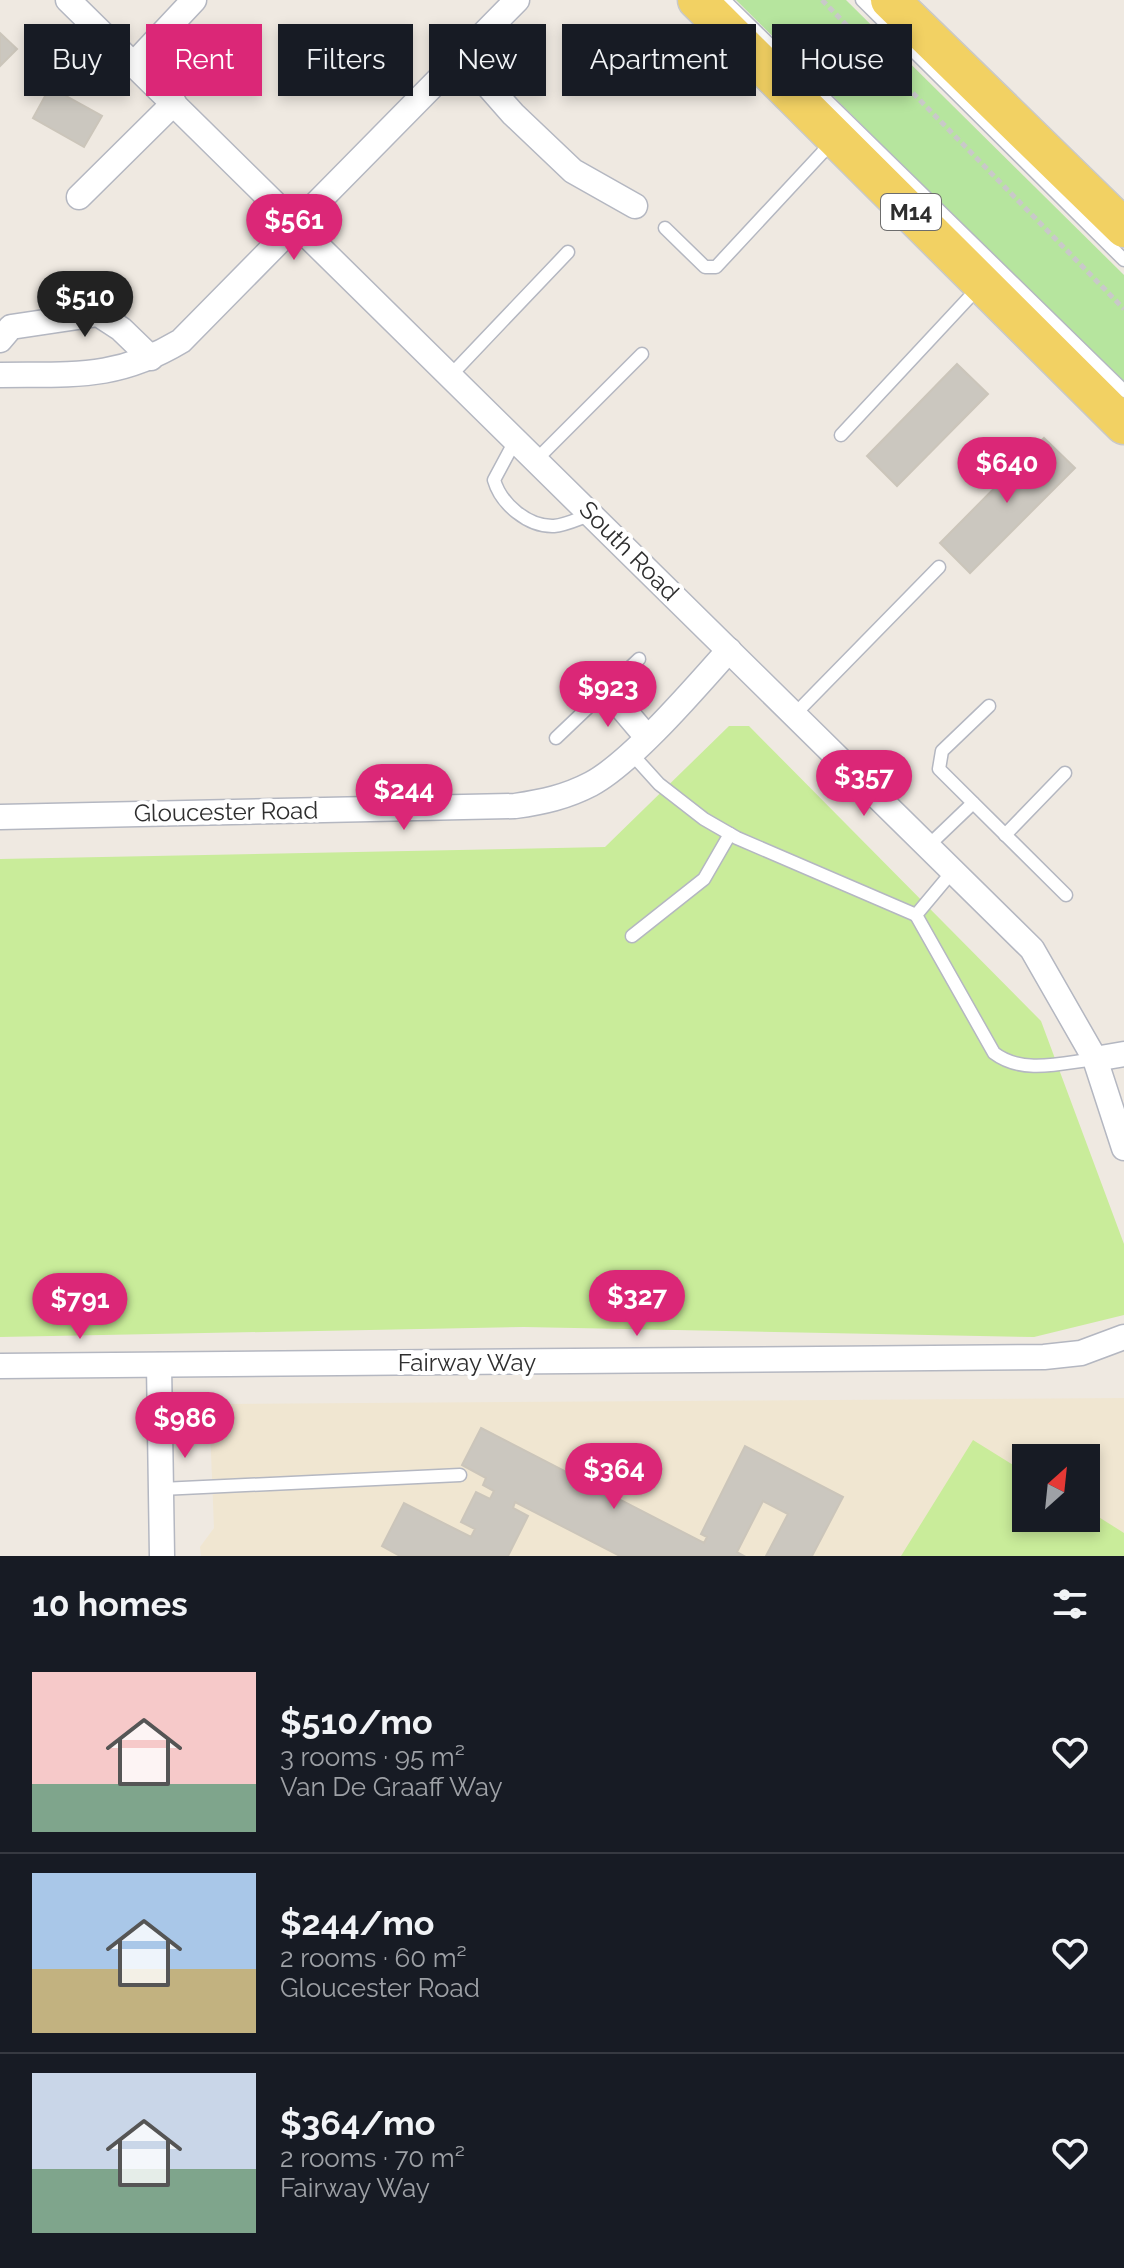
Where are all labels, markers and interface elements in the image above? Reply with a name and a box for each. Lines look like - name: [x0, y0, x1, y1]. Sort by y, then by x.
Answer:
- chip: Buy: [24, 24, 130, 96]
- chip: Rent: [146, 24, 262, 96]
- chip: Filters: [278, 24, 413, 96]
- chip: New: [429, 24, 546, 96]
- chip: Apartment: [562, 24, 756, 96]
- chip: House: [772, 24, 912, 96]
- pin: $561: [247, 194, 341, 262]
- road number: M14: [881, 194, 941, 230]
- text: $561: [264, 205, 324, 235]
- pin: $510: [38, 271, 132, 339]
- text: $510: [55, 282, 115, 312]
- pin: $640: [960, 437, 1054, 505]
- text: $640: [975, 448, 1039, 478]
- street label: South Road: [574, 495, 685, 606]
- pin: $923: [561, 661, 655, 729]
- text: $923: [578, 672, 638, 702]
- pin: $357: [817, 750, 911, 818]
- text: $357: [834, 761, 894, 791]
- pin: $244: [357, 764, 451, 832]
- text: $244: [374, 775, 434, 805]
- street label: Gloucester Road: [134, 795, 318, 828]
- pin: $327: [590, 1270, 684, 1338]
- pin: $791: [33, 1273, 127, 1341]
- text: $327: [607, 1281, 667, 1311]
- text: $791: [50, 1284, 110, 1314]
- street label: Fairway Way: [398, 1348, 536, 1377]
- pin: $986: [138, 1392, 232, 1460]
- text: $986: [153, 1403, 217, 1433]
- pin: $364: [567, 1443, 661, 1511]
- north arrow: [1012, 1444, 1100, 1532]
- map controls: [1012, 1444, 1100, 1532]
- text: $364: [583, 1454, 645, 1484]
- icon: filters: [1048, 1582, 1092, 1626]
- text: 10 homes: [32, 1584, 188, 1624]
- text: $510/mo: [280, 1702, 433, 1742]
- icon: home: [96, 1704, 192, 1800]
- icon: heart: [1048, 1730, 1092, 1774]
- text: 3 rooms · 95 m²: [280, 1742, 465, 1772]
- text: Van De Graaff Way: [280, 1772, 503, 1802]
- text: $244/mo: [280, 1903, 434, 1943]
- icon: home: [96, 1905, 192, 2001]
- icon: heart: [1048, 1931, 1092, 1975]
- text: 2 rooms · 60 m²: [280, 1943, 467, 1973]
- text: Gloucester Road: [280, 1973, 480, 2003]
- text: $364/mo: [280, 2103, 435, 2143]
- icon: home: [96, 2105, 192, 2201]
- icon: heart: [1048, 2131, 1092, 2175]
- text: 2 rooms · 70 m²: [280, 2143, 465, 2173]
- text: Fairway Way: [280, 2173, 430, 2203]

